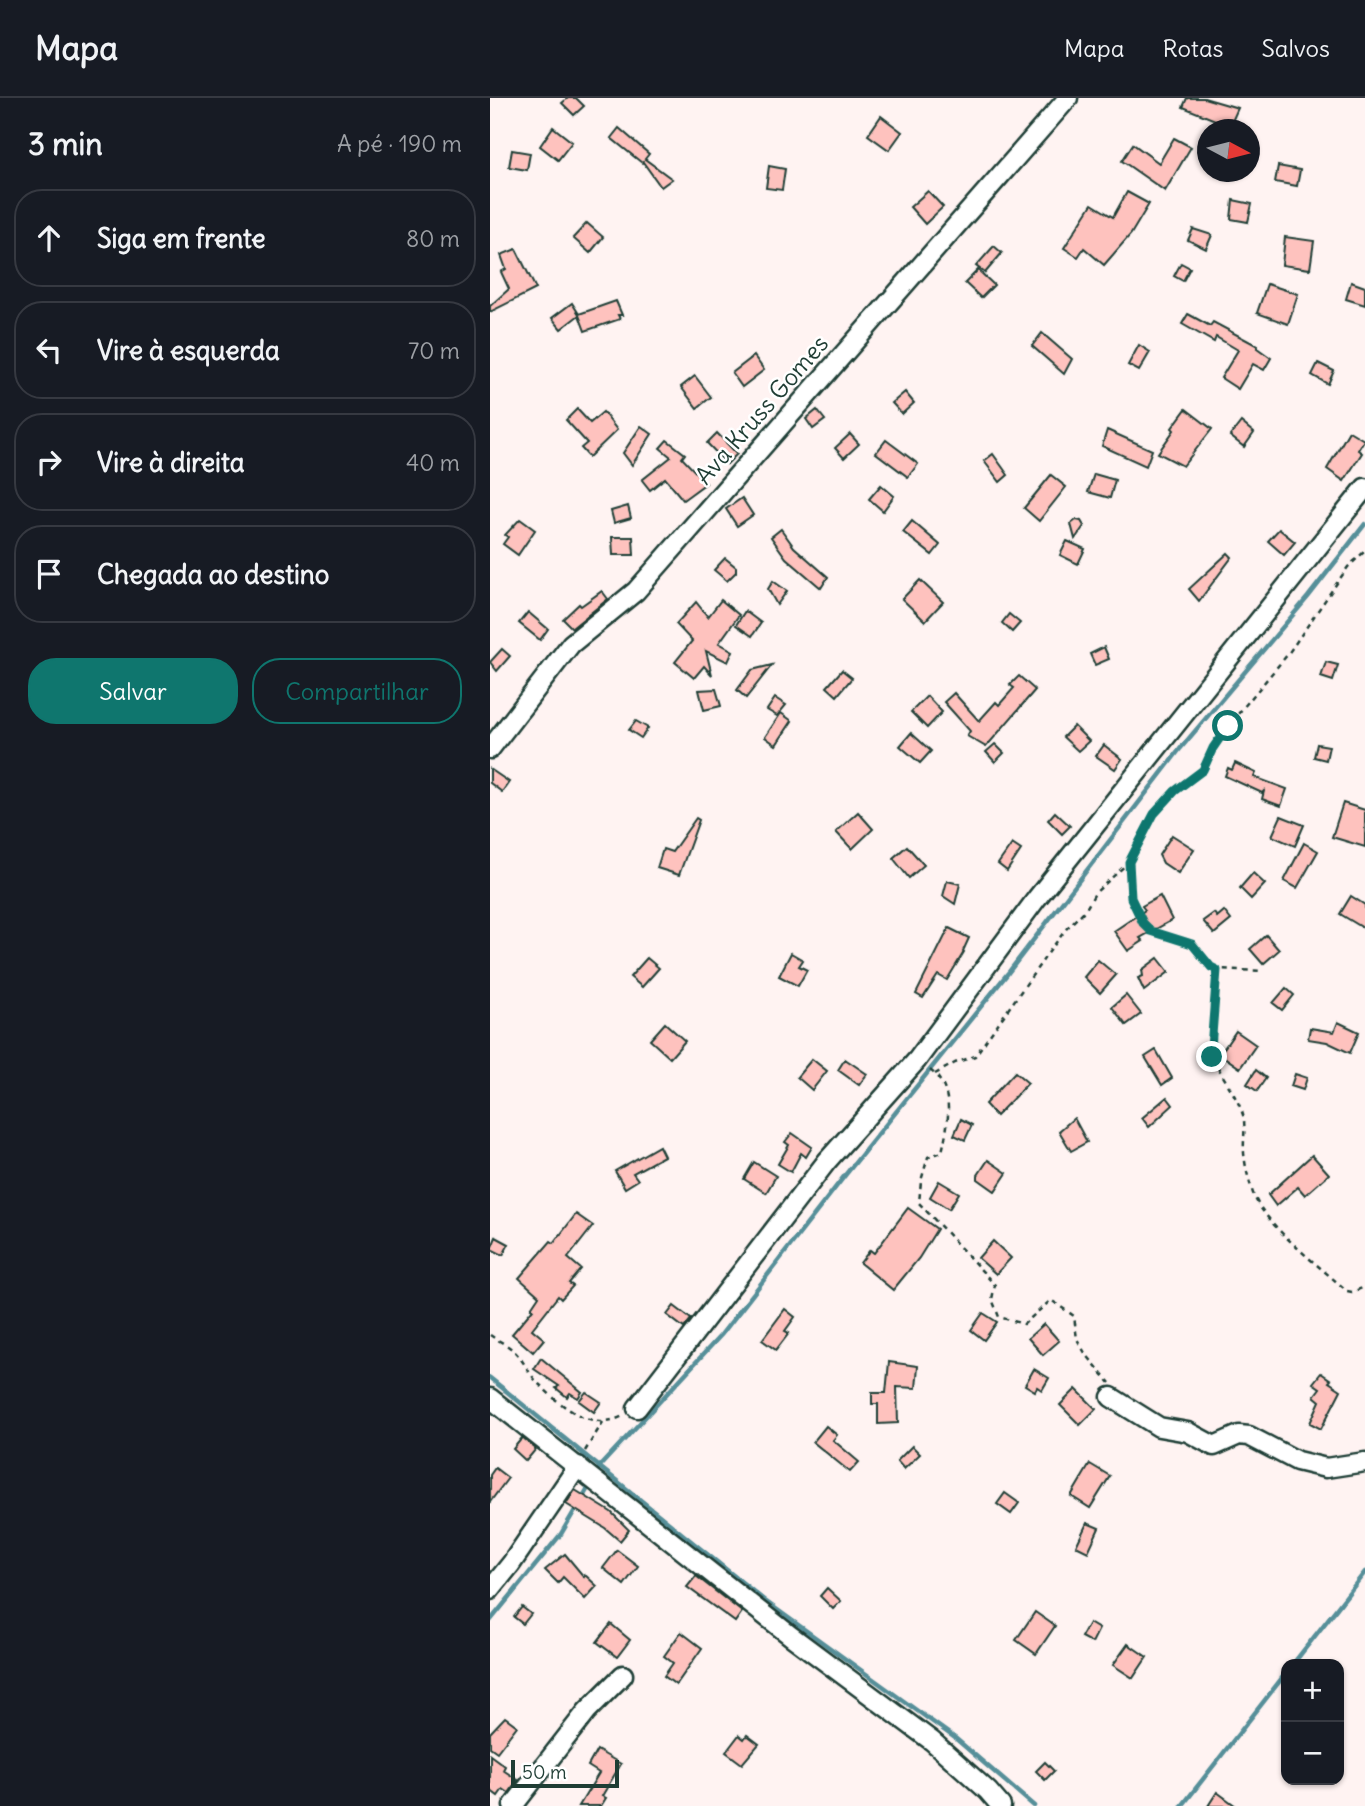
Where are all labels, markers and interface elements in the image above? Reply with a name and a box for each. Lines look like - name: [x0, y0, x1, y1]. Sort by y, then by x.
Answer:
- text: Mapa: [35, 27, 118, 69]
- text: Mapa: [1064, 33, 1124, 63]
- text: Rotas: [1162, 33, 1224, 63]
- text: Salvos: [1262, 33, 1330, 63]
- north arrow: [1197, 119, 1260, 182]
- text: 3 min: [28, 125, 103, 163]
- text: A pé · 190 m: [337, 129, 462, 158]
- icon: ahead: [30, 219, 68, 257]
- text: Siga em frente: [97, 222, 265, 255]
- text: 80 m: [406, 224, 460, 253]
- street label: Ava Kruss Gomes: [688, 329, 834, 490]
- icon: left: [30, 331, 68, 369]
- text: Vire à esquerda: [97, 334, 280, 367]
- text: 70 m: [408, 336, 460, 365]
- icon: right: [30, 443, 68, 481]
- text: Vire à direita: [97, 446, 245, 479]
- text: 40 m: [406, 448, 460, 477]
- icon: arrive: [30, 555, 68, 593]
- text: Chegada ao destino: [97, 558, 329, 591]
- button: Salvar: [28, 658, 238, 724]
- button: Compartilhar: [252, 658, 462, 724]
- route start: [1212, 710, 1243, 741]
- route end: [1196, 1041, 1227, 1072]
- map controls: [1281, 1659, 1344, 1785]
- button: +: [1281, 1659, 1344, 1722]
- button: −: [1281, 1722, 1344, 1785]
- scale bar: [511, 1757, 620, 1789]
- text: 50 m: [522, 1760, 567, 1784]

